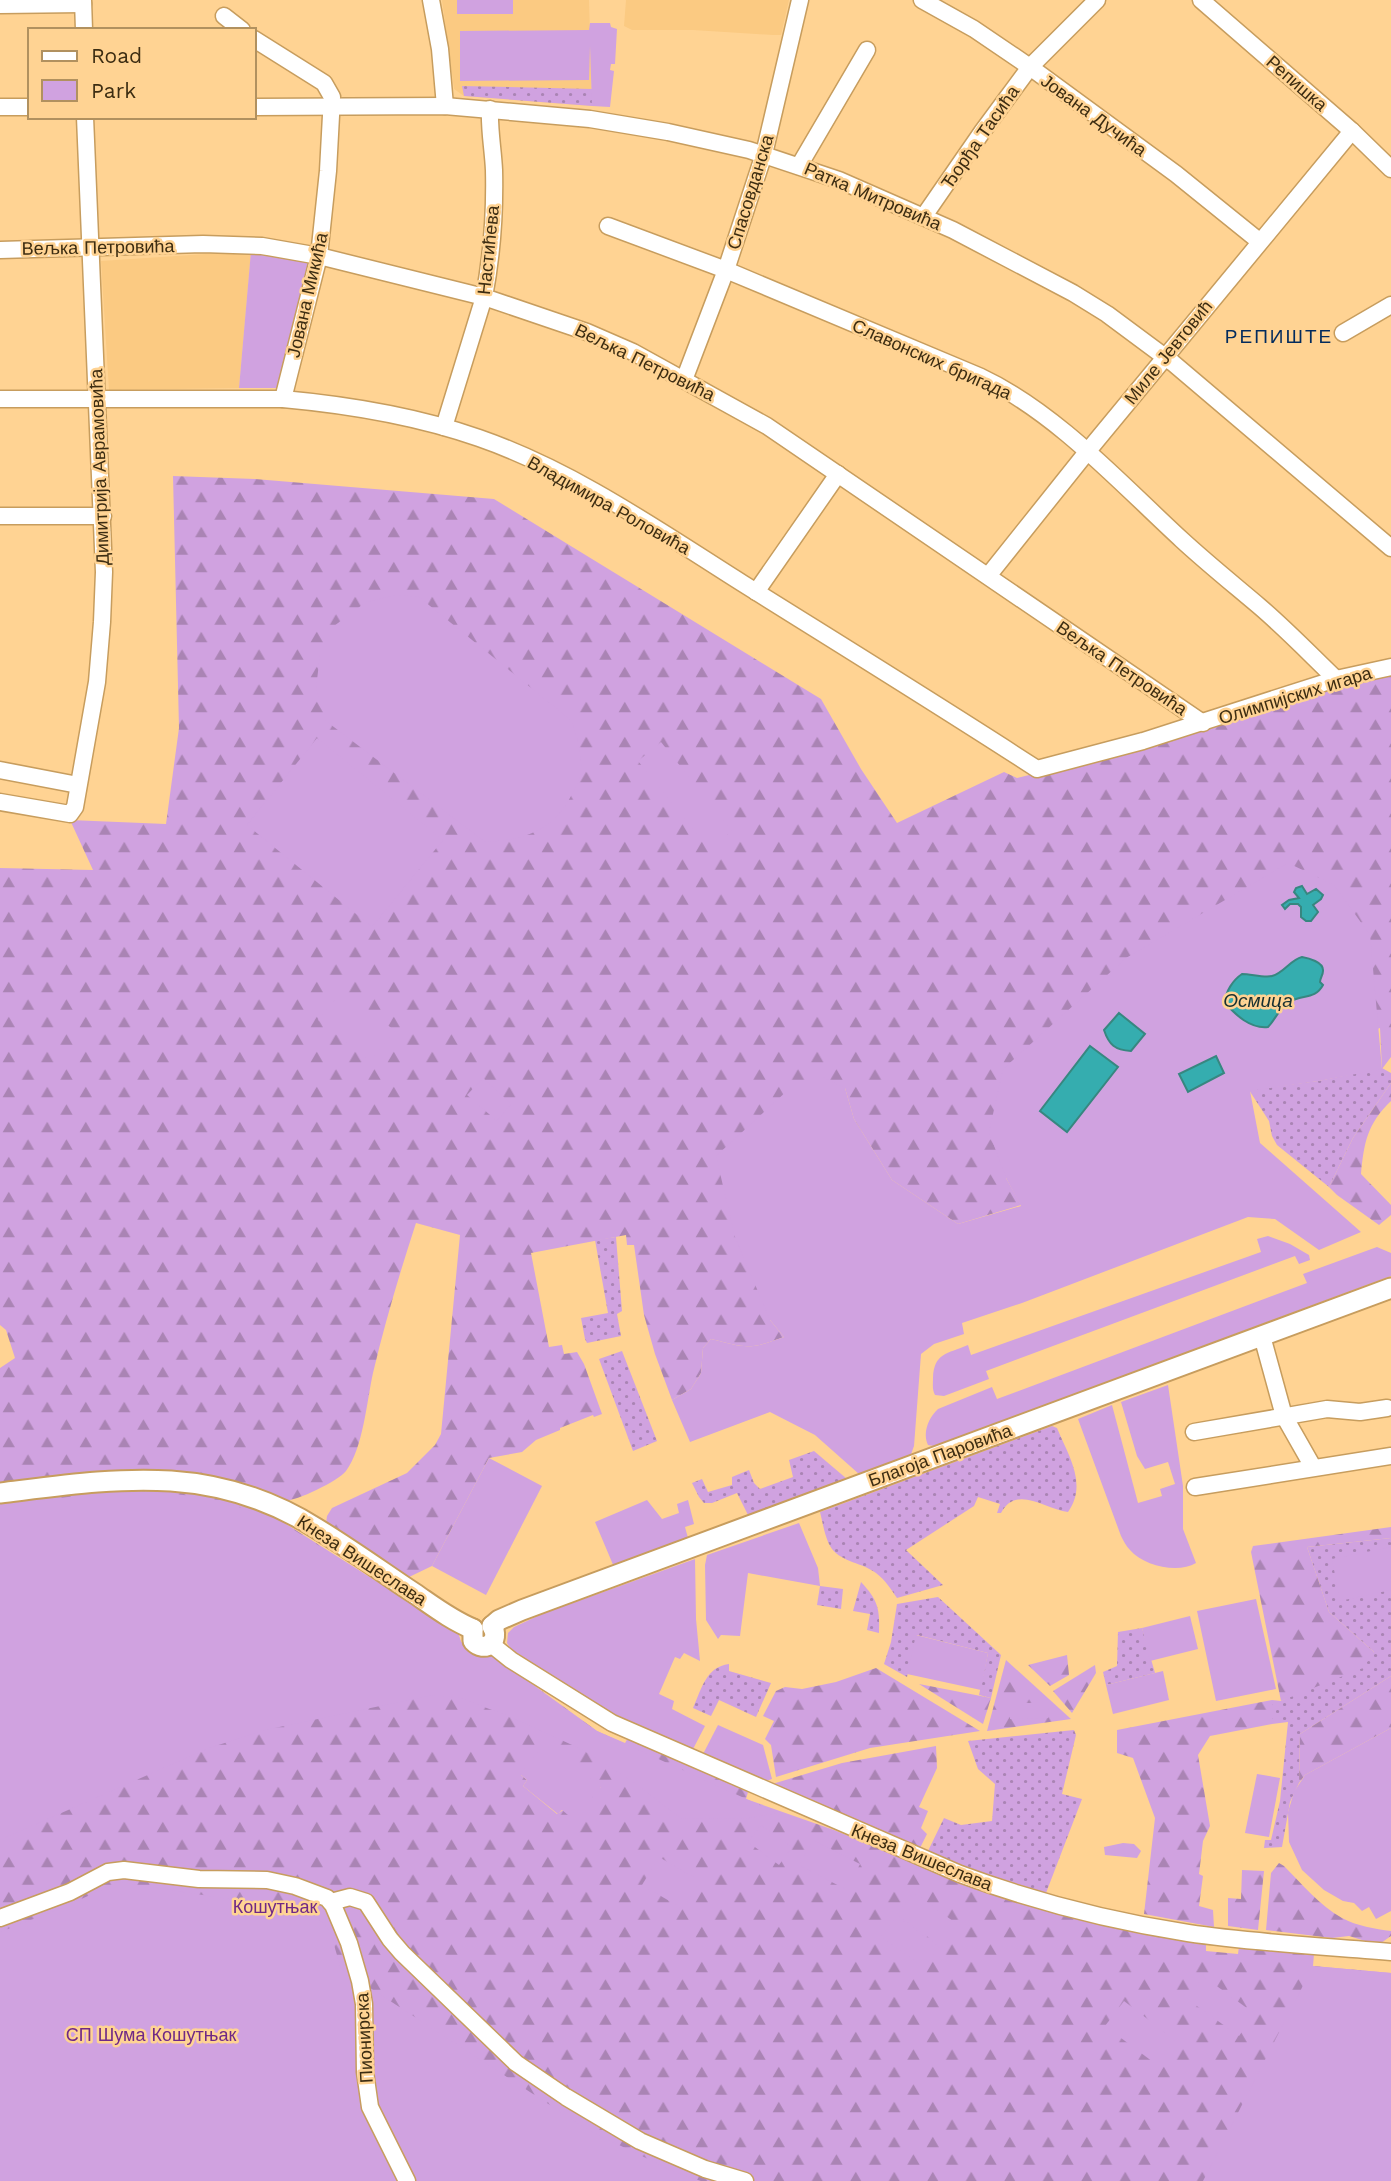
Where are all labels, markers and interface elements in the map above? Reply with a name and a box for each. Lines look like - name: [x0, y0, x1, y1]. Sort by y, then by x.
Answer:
- legend: [28, 28, 256, 119]
- text: Road: [91, 43, 142, 68]
- street label: Репишка: [1262, 51, 1332, 116]
- street label: Јована Дучића: [1037, 70, 1152, 161]
- text: Park: [91, 78, 136, 103]
- street label: Ђорђа Тасића: [937, 81, 1024, 193]
- street label: Спасовданска: [723, 131, 778, 252]
- street label: Ратка Митровића: [801, 158, 946, 235]
- street label: Настићева: [473, 203, 503, 296]
- street label: Јована Микића: [282, 230, 332, 359]
- street label: Вељка Петровића: [21, 235, 176, 259]
- street label: Миле Јевтовић: [1120, 296, 1216, 408]
- street label: Славонских бригада: [849, 314, 1016, 404]
- street label: Вељка Петровића: [572, 319, 719, 405]
- district label: РЕПИШТЕ: [1225, 325, 1333, 348]
- street label: Димитрија Аврамовића: [85, 367, 113, 566]
- street label: Владимира Роловића: [524, 451, 695, 559]
- street label: Вељка Петровића: [1053, 617, 1192, 720]
- street label: Олимпијских игара: [1216, 661, 1375, 728]
- water label: Осмица: [1223, 989, 1293, 1012]
- street label: Благоја Паровића: [865, 1419, 1015, 1491]
- street label: Кнеза Вишеслава: [293, 1510, 431, 1610]
- street label: Кнеза Вишеслава: [849, 1819, 996, 1895]
- park label: Кошутњак: [233, 1896, 317, 1917]
- street label: Пионирска: [351, 1991, 377, 2084]
- park label: СП Шума Кошутњак: [66, 2024, 236, 2045]

